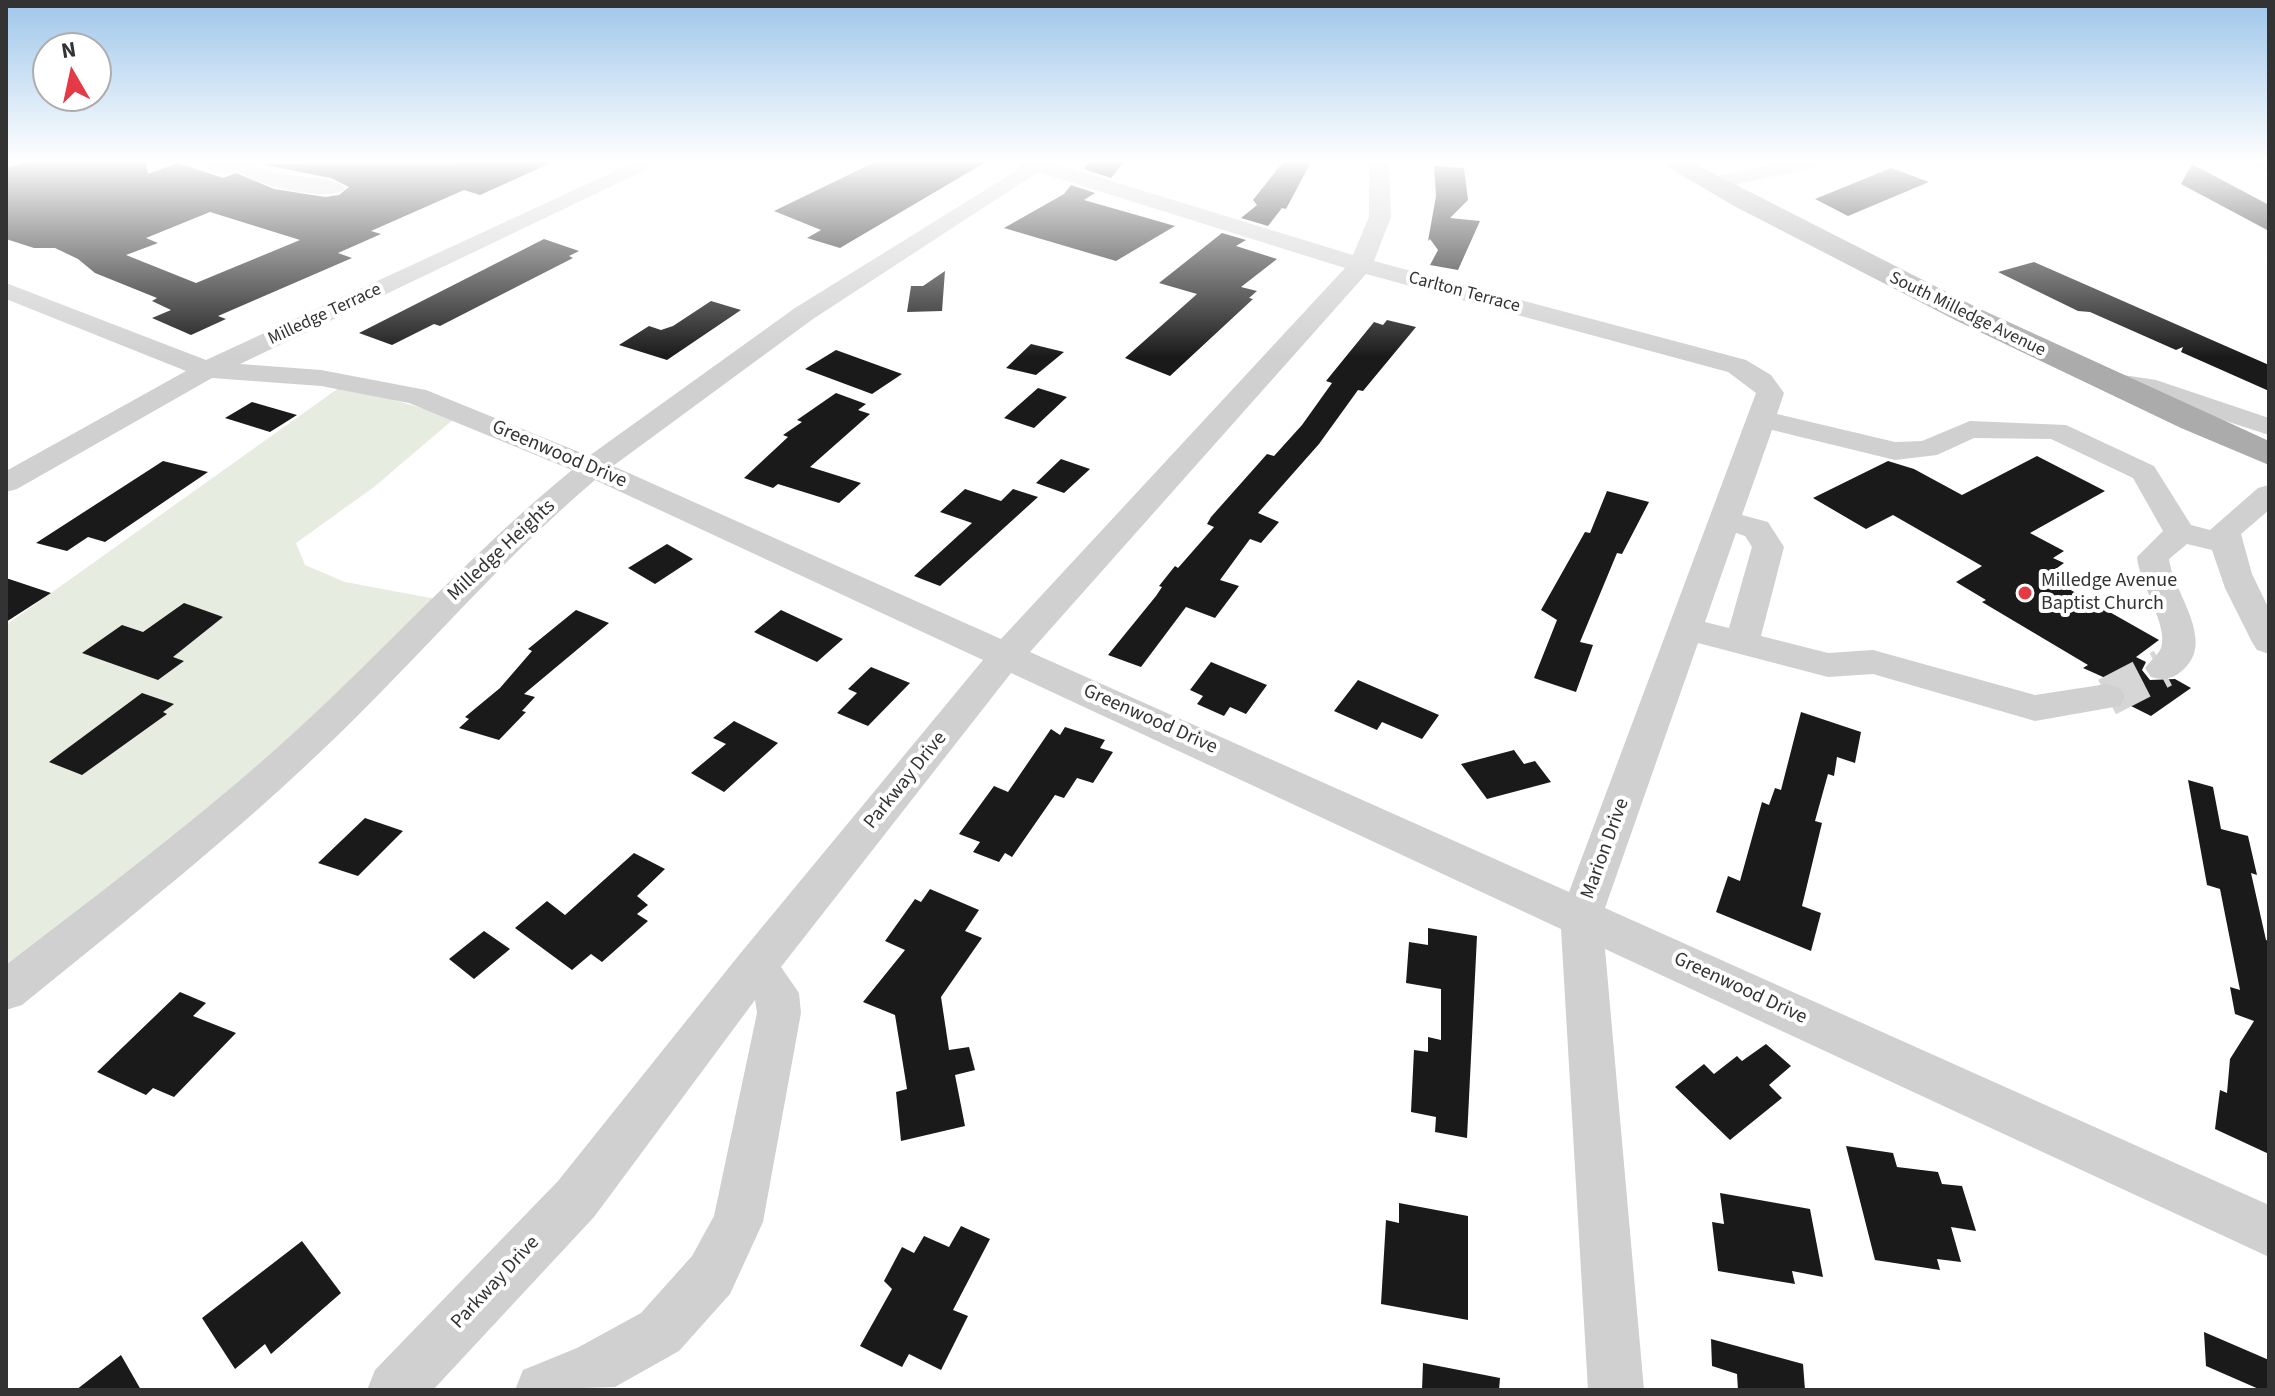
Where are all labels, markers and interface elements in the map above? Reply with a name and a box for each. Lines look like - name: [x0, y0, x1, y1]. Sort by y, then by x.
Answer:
- north arrow: [32, 32, 112, 112]
- text: N: [59, 33, 78, 67]
- street label: Carlton Terrace: [1406, 268, 1522, 318]
- street label: South Milledge Avenue: [1885, 268, 2049, 362]
- street label: Milledge Terrace: [265, 279, 385, 351]
- street label: Greenwood Drive: [488, 416, 630, 494]
- street label: Milledge Heights: [443, 495, 561, 607]
- place label: Milledge Avenue Baptist Church: [2041, 570, 2177, 617]
- marker: Milledge Avenue Baptist Church: [2016, 584, 2034, 602]
- street label: Greenwood Drive: [1079, 680, 1221, 760]
- street label: Parkway Drive: [859, 727, 953, 835]
- street label: Marion Drive: [1577, 795, 1635, 903]
- street label: Greenwood Drive: [1670, 948, 1810, 1030]
- street label: Parkway Drive: [447, 1232, 545, 1334]

